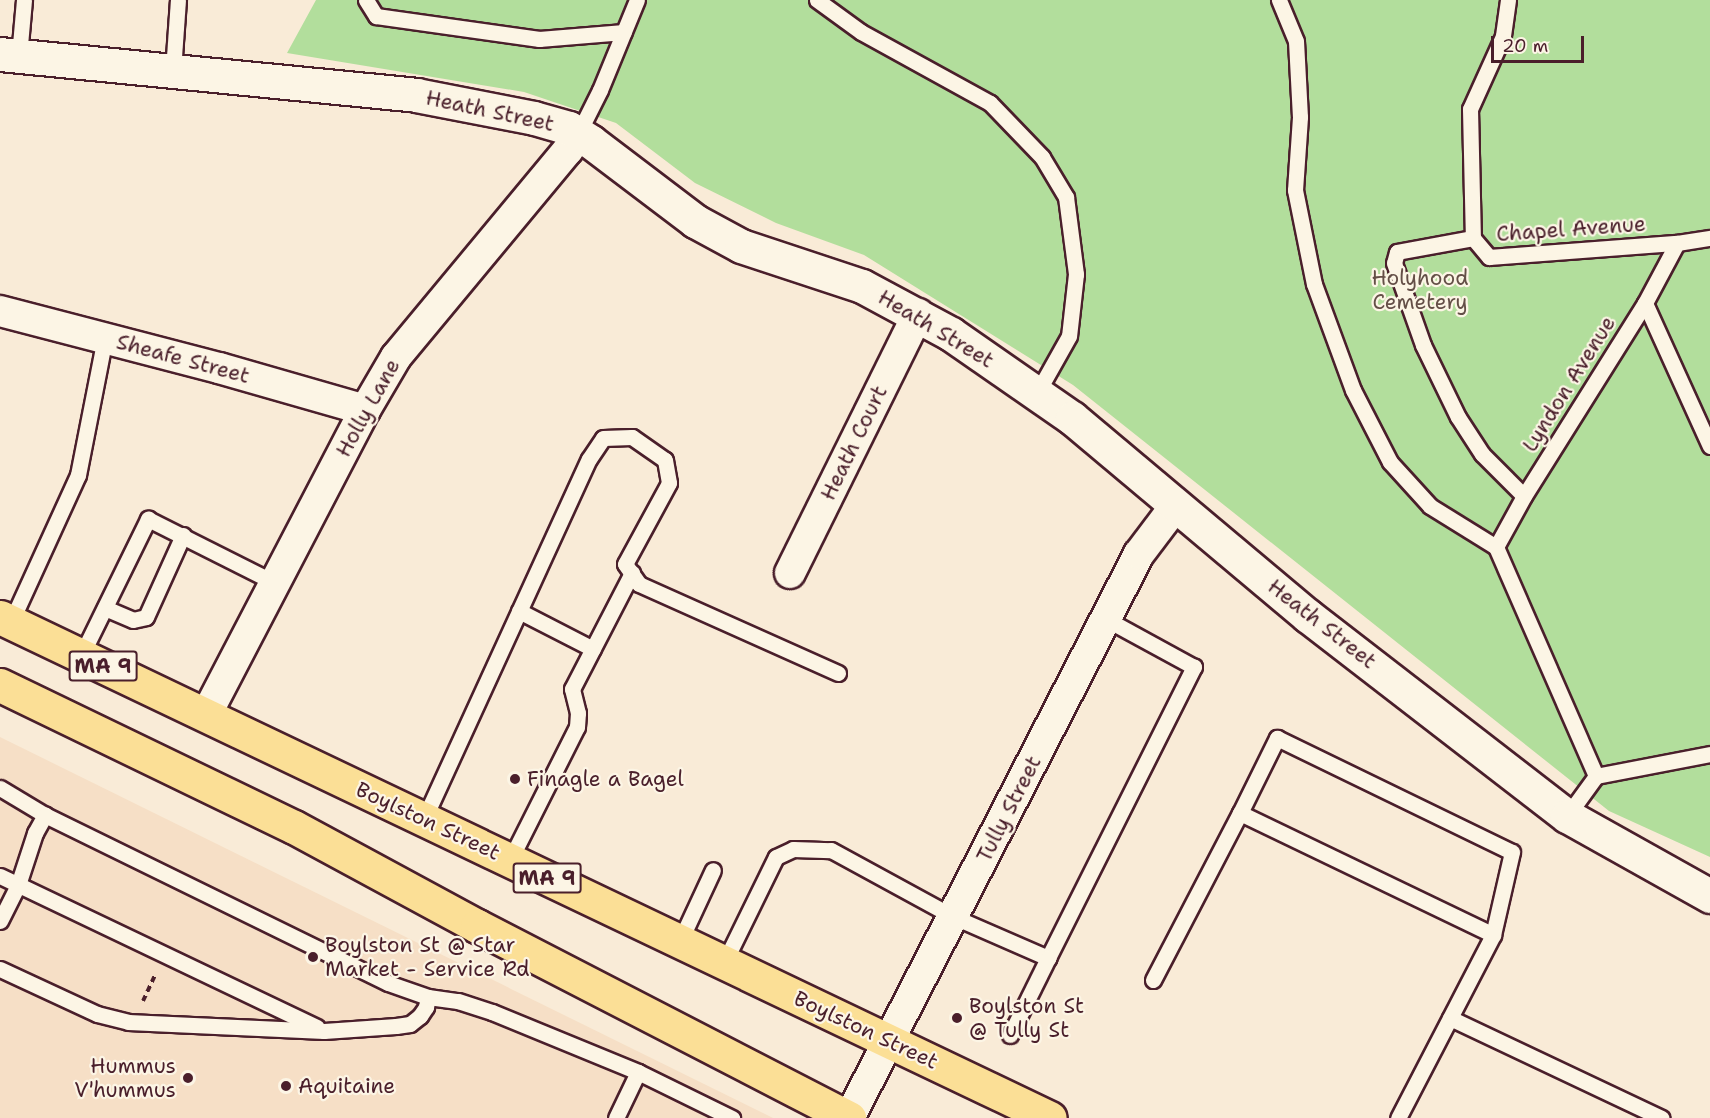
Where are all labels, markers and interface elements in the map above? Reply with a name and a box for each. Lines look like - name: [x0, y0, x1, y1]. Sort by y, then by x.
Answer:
- scale bar: [1494, 24, 1587, 62]
- text: 20 m: [1502, 34, 1548, 58]
- street label: Heath Street: [424, 85, 556, 137]
- street label: Chapel Avenue: [1496, 211, 1646, 247]
- park label: Holyhood Cemetery: [1371, 265, 1469, 315]
- street label: Heath Street: [874, 285, 998, 373]
- street label: Lyndon Avenue: [1517, 312, 1621, 456]
- street label: Sheafe Street: [114, 329, 252, 389]
- street label: Holly Lane: [331, 355, 405, 461]
- street label: Heath Court: [815, 382, 893, 504]
- street label: Heath Street: [1263, 574, 1381, 674]
- road number: MA 9: [68, 649, 138, 683]
- street label: Tully Street: [971, 752, 1047, 866]
- place label: Finagle a Bagel: [527, 766, 684, 792]
- marker: Finagle a Bagel: [508, 772, 522, 786]
- street label: Boylston Street: [352, 777, 504, 865]
- road number: MA 9: [512, 861, 582, 895]
- place label: Boylston St @ Star Market - Service Rd: [325, 932, 530, 982]
- marker: Boylston St @ Star Market - Service Rd: [306, 950, 320, 964]
- street label: Boylston Street: [790, 986, 942, 1074]
- place label: Boylston St @ Tully St: [969, 993, 1084, 1043]
- marker: Boylston St @ Tully St: [950, 1011, 964, 1025]
- place label: Hummus V'hummus: [74, 1053, 176, 1103]
- marker: Hummus V'hummus: [181, 1071, 195, 1085]
- place label: Aquitaine: [298, 1073, 395, 1099]
- marker: Aquitaine: [279, 1079, 293, 1093]

